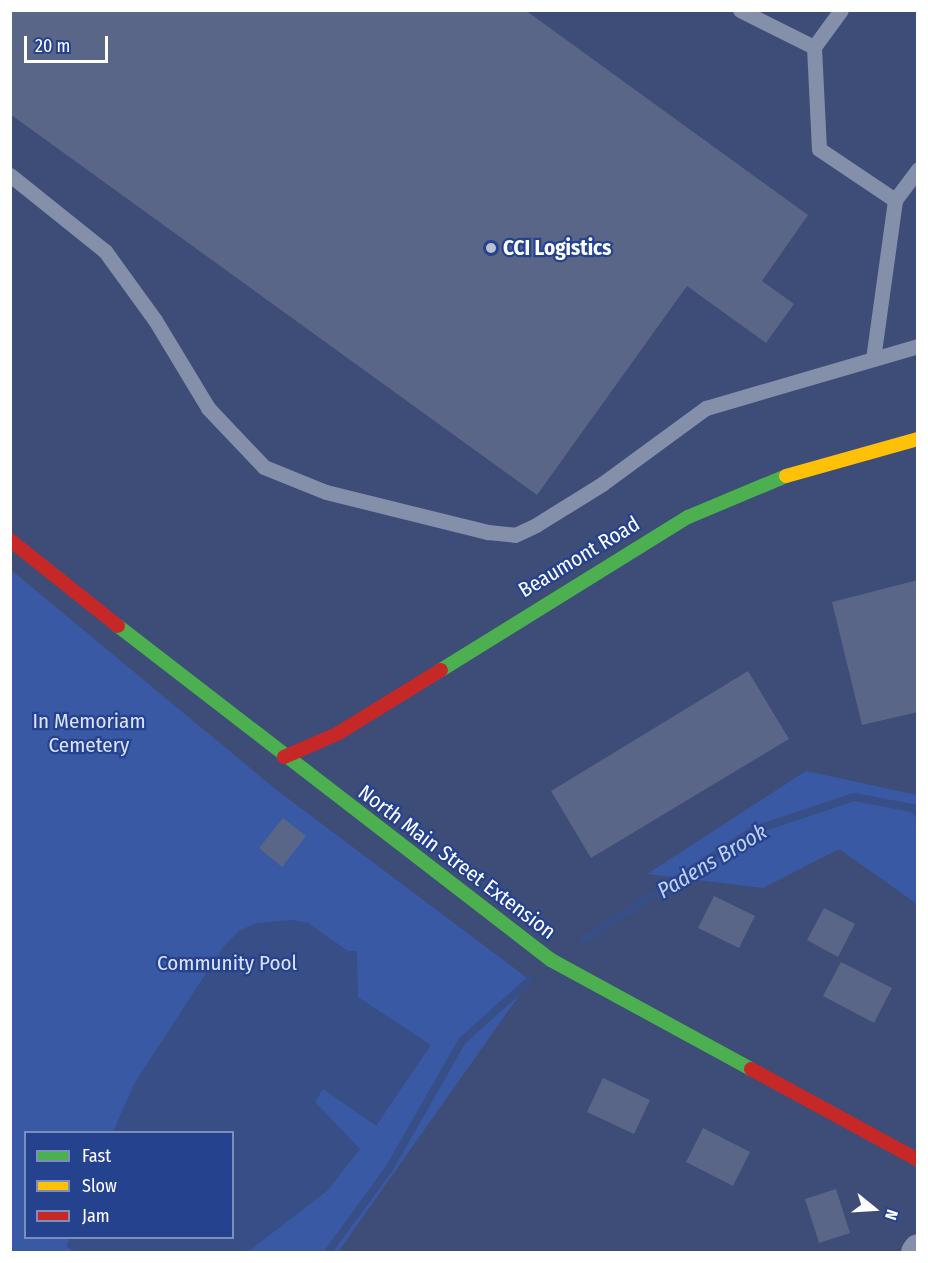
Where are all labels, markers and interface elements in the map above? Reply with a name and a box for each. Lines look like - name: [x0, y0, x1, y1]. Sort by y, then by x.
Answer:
- scale bar: [27, 24, 111, 62]
- text: 20 m: [35, 35, 70, 57]
- place label: CCI Logistics: [503, 235, 611, 261]
- marker: CCI Logistics: [484, 241, 498, 255]
- street label: Beaumont Road: [514, 511, 644, 603]
- park label: In Memoriam Cemetery: [32, 708, 146, 758]
- street label: North Main Street Extension: [353, 780, 561, 944]
- water label: Padens Brook: [652, 818, 772, 904]
- park label: Community Pool: [157, 950, 297, 976]
- legend: [24, 1131, 234, 1239]
- text: Fast: [82, 1145, 111, 1167]
- text: Slow: [82, 1175, 117, 1197]
- north arrow: [844, 1179, 904, 1239]
- text: Jam: [82, 1205, 110, 1227]
- text: N: [881, 1207, 902, 1222]

